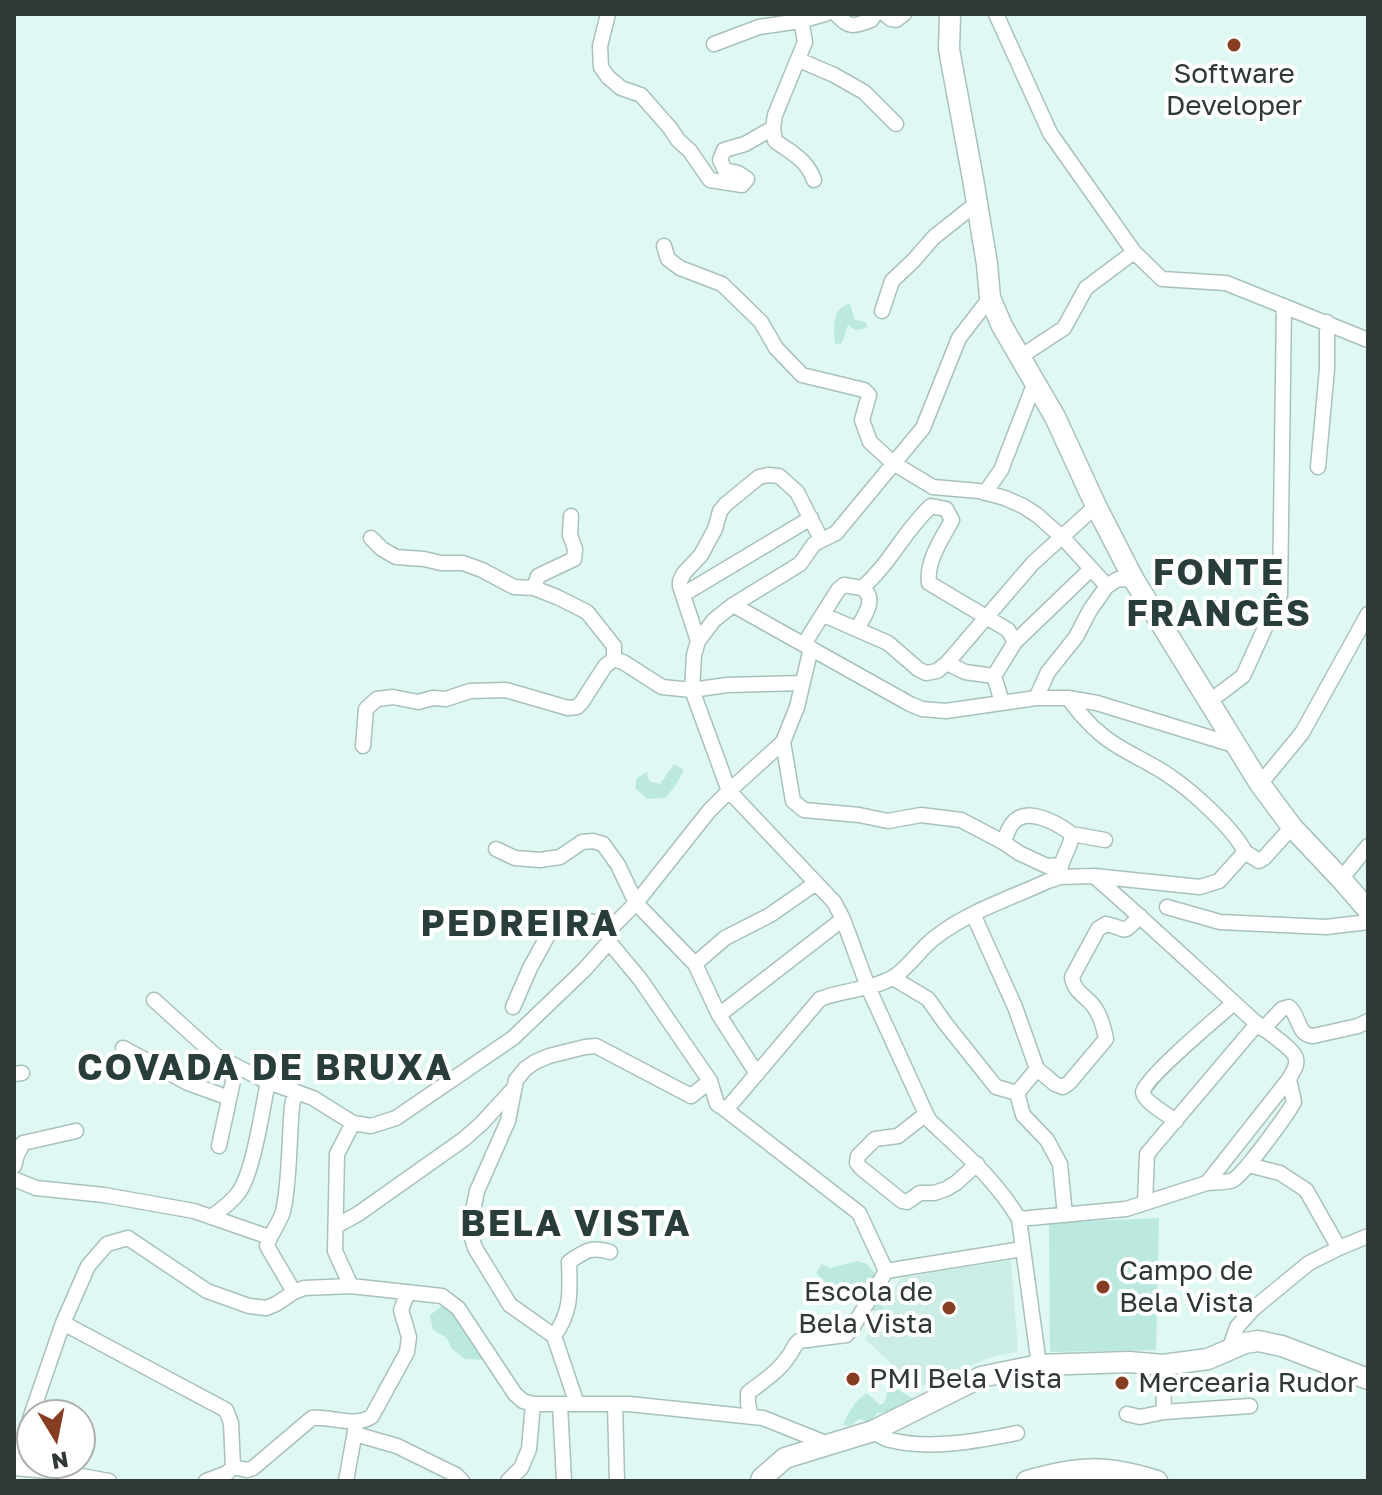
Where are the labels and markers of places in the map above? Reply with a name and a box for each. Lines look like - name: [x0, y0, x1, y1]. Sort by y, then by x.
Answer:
- marker: Software Developer: [1225, 36, 1243, 54]
- place label: Software Developer: [1166, 57, 1302, 123]
- place label: Campo de Bela Vista: [1119, 1254, 1254, 1320]
- place label: Escola de Bela Vista: [798, 1275, 933, 1341]
- marker: Campo de Bela Vista: [1094, 1278, 1112, 1296]
- marker: Escola de Bela Vista: [940, 1299, 958, 1317]
- place label: PMI Bela Vista: [869, 1362, 1062, 1396]
- place label: Mercearia Rudor: [1138, 1366, 1358, 1400]
- marker: PMI Bela Vista: [844, 1370, 862, 1388]
- marker: Mercearia Rudor: [1113, 1374, 1131, 1392]

